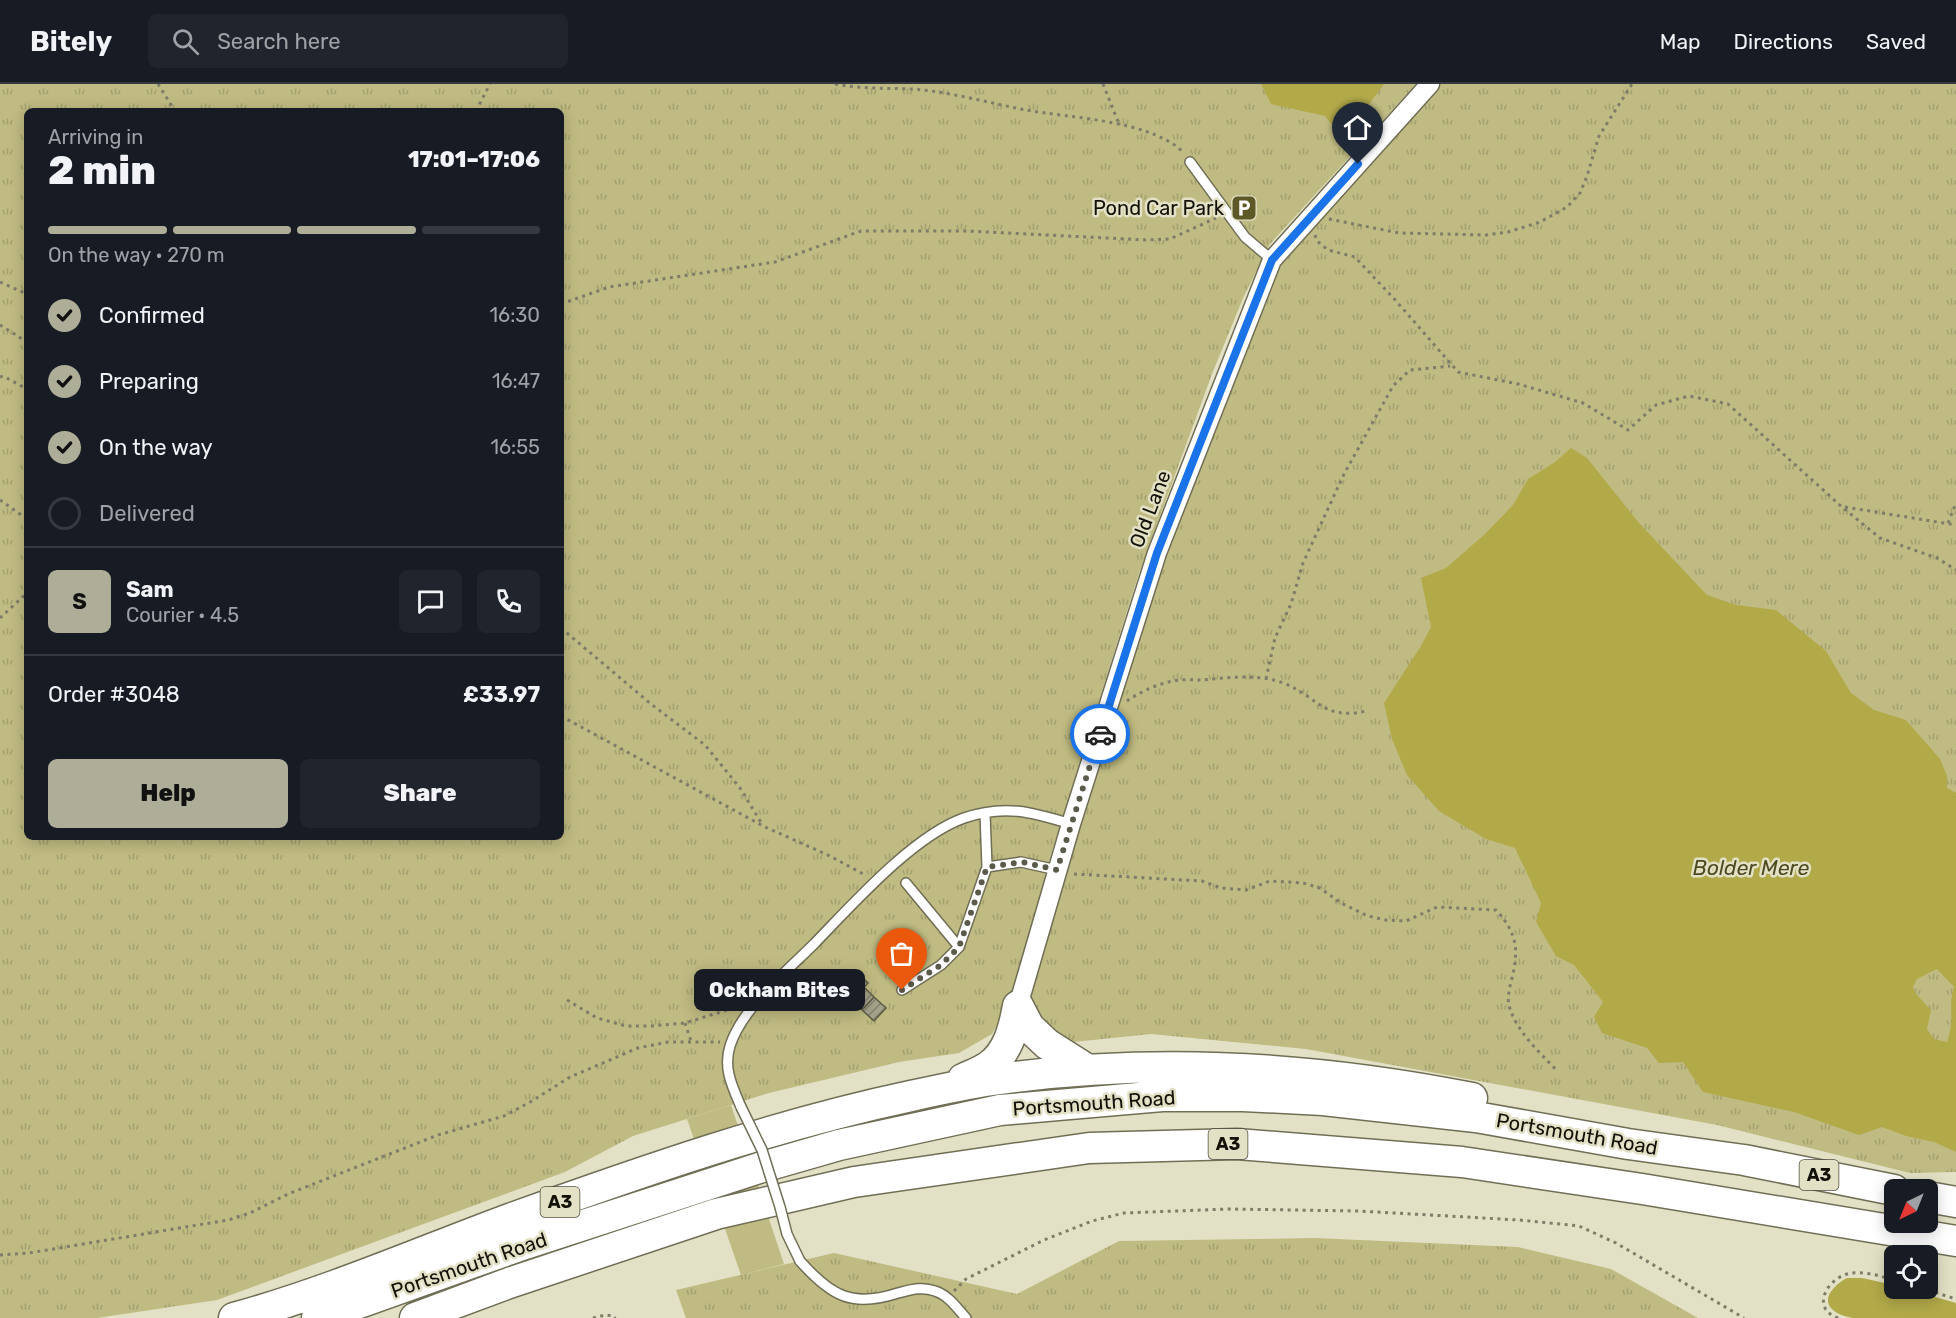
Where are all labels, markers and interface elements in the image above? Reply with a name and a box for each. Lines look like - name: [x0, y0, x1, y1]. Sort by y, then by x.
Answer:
- search box: [148, 14, 568, 68]
- text: Bitely: [30, 25, 112, 58]
- icon: search: [169, 25, 202, 58]
- text: Search here: [217, 28, 341, 55]
- text: Map: [1660, 29, 1701, 54]
- text: Directions: [1734, 29, 1833, 54]
- text: Saved: [1866, 29, 1926, 54]
- pin: [1332, 102, 1383, 164]
- icon: home: [1341, 111, 1374, 144]
- text: Arriving in: [48, 125, 143, 149]
- text: 17:01–17:06: [408, 146, 540, 173]
- text: 2 min: [48, 148, 156, 194]
- parking icon: Pond Car Park: [1229, 193, 1259, 223]
- place label: Pond Car Park: [1093, 196, 1225, 220]
- text: On the way · 270 m: [48, 243, 225, 267]
- icon: check: [48, 299, 81, 332]
- text: Confirmed: [99, 302, 205, 329]
- text: 16:30: [490, 303, 540, 327]
- icon: check: [48, 365, 81, 398]
- text: Preparing: [99, 368, 199, 395]
- text: 16:47: [492, 369, 540, 393]
- icon: check: [48, 431, 81, 464]
- text: On the way: [99, 434, 213, 461]
- text: 16:55: [491, 435, 540, 459]
- street label: Old Lane: [1124, 467, 1176, 551]
- text: Delivered: [99, 500, 195, 527]
- button: chat: [399, 570, 462, 633]
- button: phone: [477, 570, 540, 633]
- text: Sam: [126, 576, 174, 603]
- text: S: [72, 588, 87, 615]
- text: Courier · 4.5: [126, 603, 239, 627]
- text: Order #3048: [48, 681, 180, 708]
- text: £33.97: [463, 681, 540, 708]
- courier: [1070, 704, 1130, 764]
- icon: car: [1084, 718, 1117, 751]
- button: Help: [48, 759, 288, 828]
- button: Share: [300, 759, 540, 828]
- water label: Bolder Mere: [1693, 855, 1809, 880]
- pin: [876, 928, 927, 990]
- icon: bag: [885, 937, 918, 970]
- callout: Ockham Bites: [695, 969, 866, 1011]
- text: Ockham Bites: [709, 978, 850, 1002]
- street label: Portsmouth Road: [1012, 1085, 1176, 1121]
- street label: Portsmouth Road: [1494, 1108, 1660, 1160]
- road number: A3: [1208, 1129, 1248, 1159]
- road number: A3: [1800, 1160, 1838, 1190]
- north arrow: [1884, 1179, 1938, 1233]
- map controls: [1884, 1179, 1938, 1299]
- road number: A3: [540, 1187, 580, 1217]
- street label: Portsmouth Road: [388, 1227, 550, 1303]
- button: locate: [1884, 1245, 1938, 1299]

